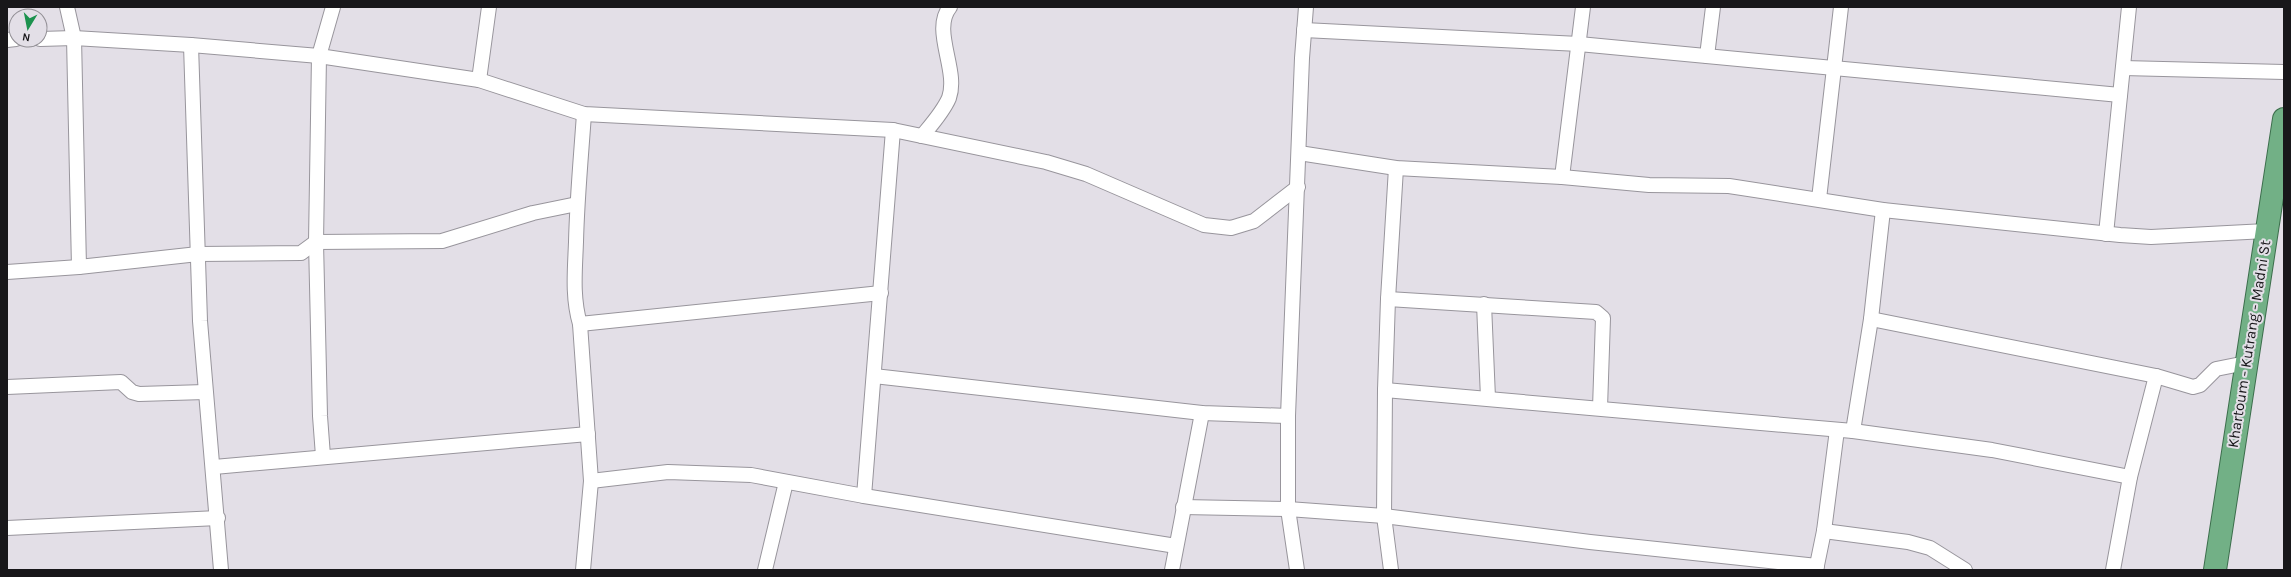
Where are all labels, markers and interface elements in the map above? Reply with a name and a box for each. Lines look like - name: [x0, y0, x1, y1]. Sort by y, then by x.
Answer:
- north arrow: [8, 8, 48, 48]
- text: N: [21, 30, 31, 44]
- street label: Khartoum - Kutrang - Madni St: [2224, 238, 2274, 449]

